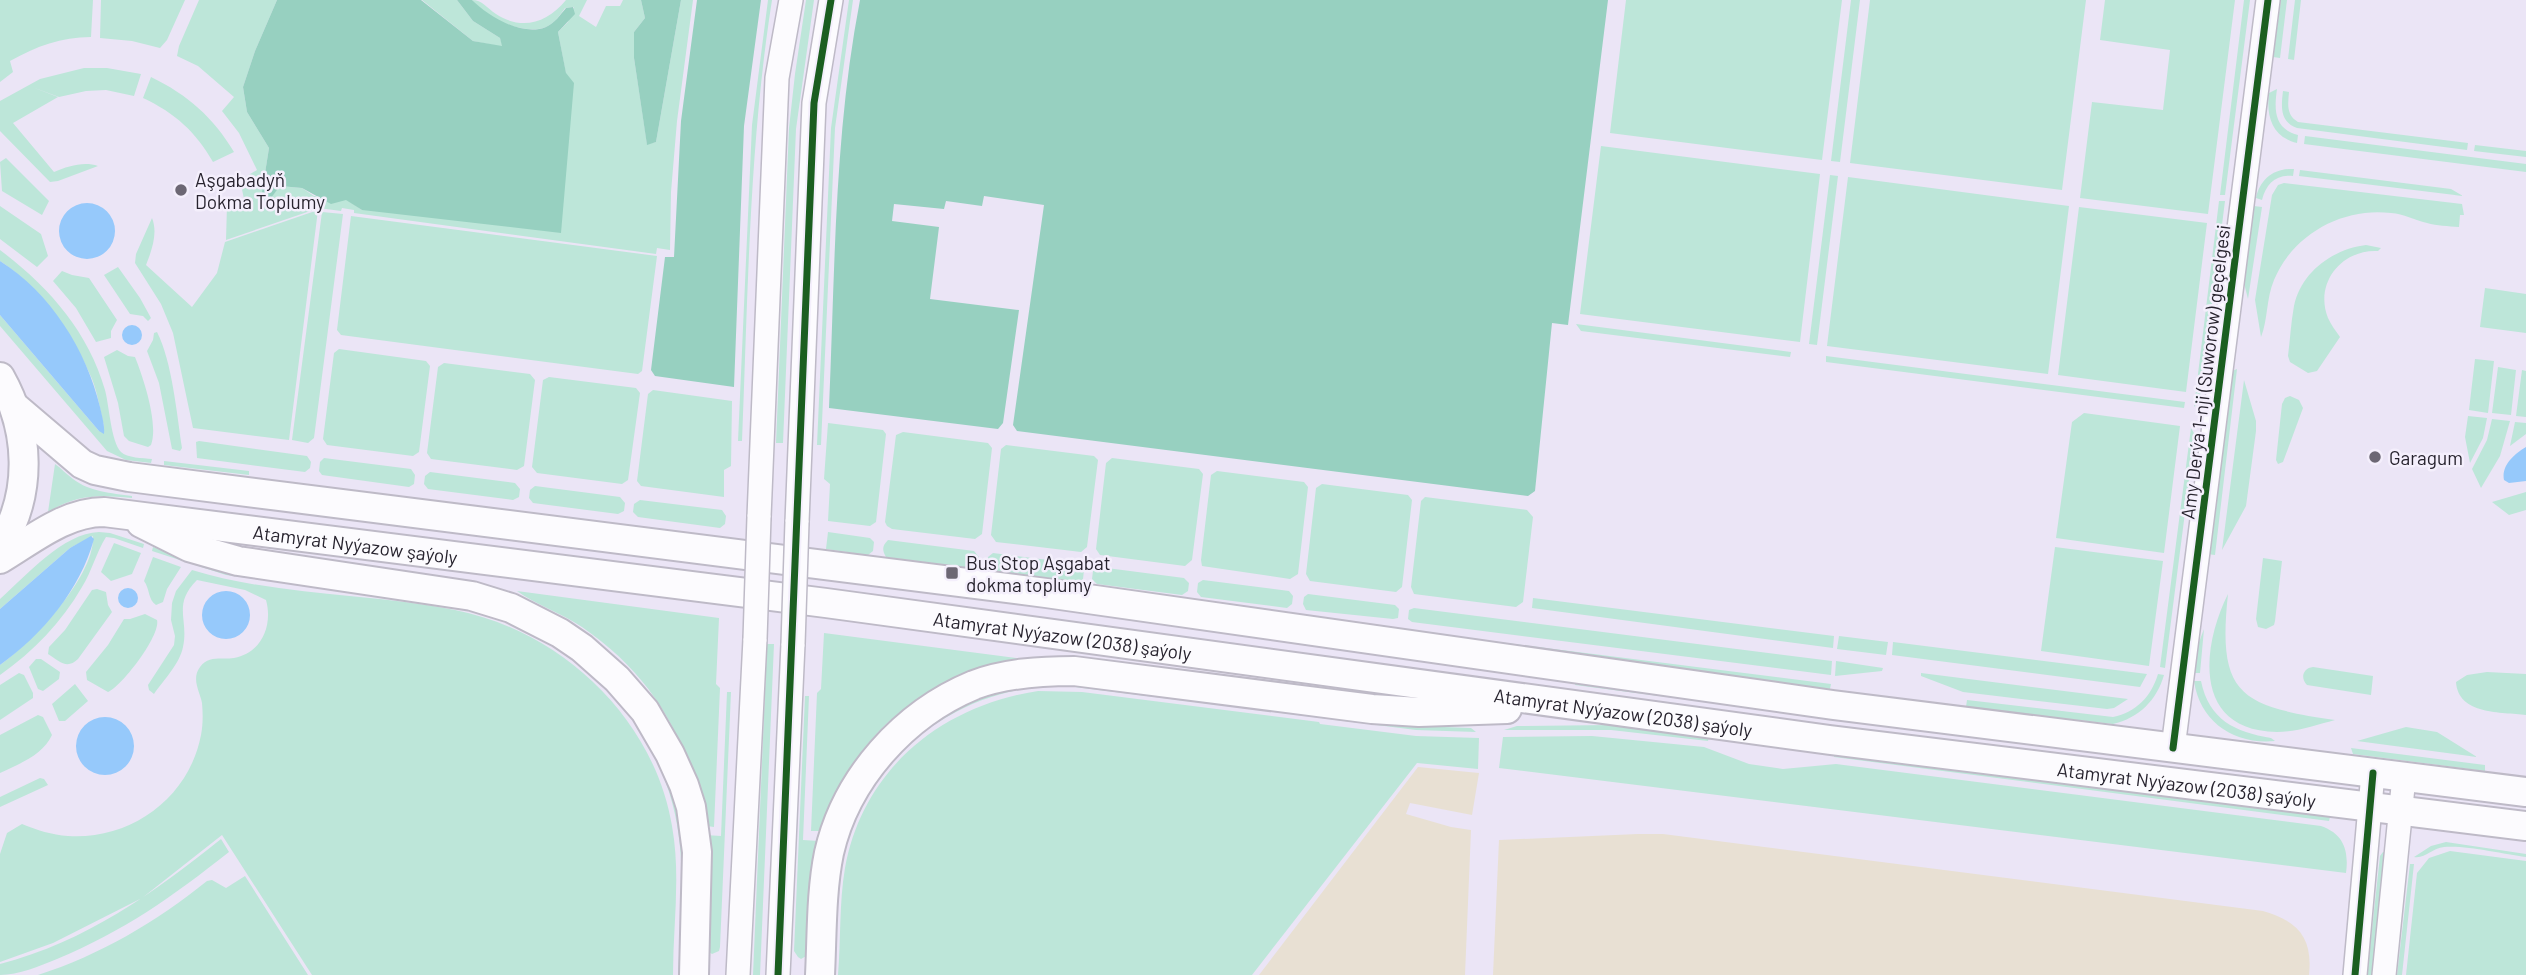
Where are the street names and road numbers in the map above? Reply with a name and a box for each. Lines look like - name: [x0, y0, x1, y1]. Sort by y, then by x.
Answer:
- street label: Amy Derýa 1-nji (Suworow) geçelgesi: [2176, 223, 2234, 521]
- street label: Atamyrat Nyýazow şaýoly: [252, 519, 459, 568]
- street label: Atamyrat Nyýazow (2038) şaýoly: [932, 606, 1193, 664]
- street label: Atamyrat Nyýazow (2038) şaýoly: [1493, 683, 1754, 741]
- street label: Atamyrat Nyýazow (2038) şaýoly: [2056, 757, 2317, 811]

